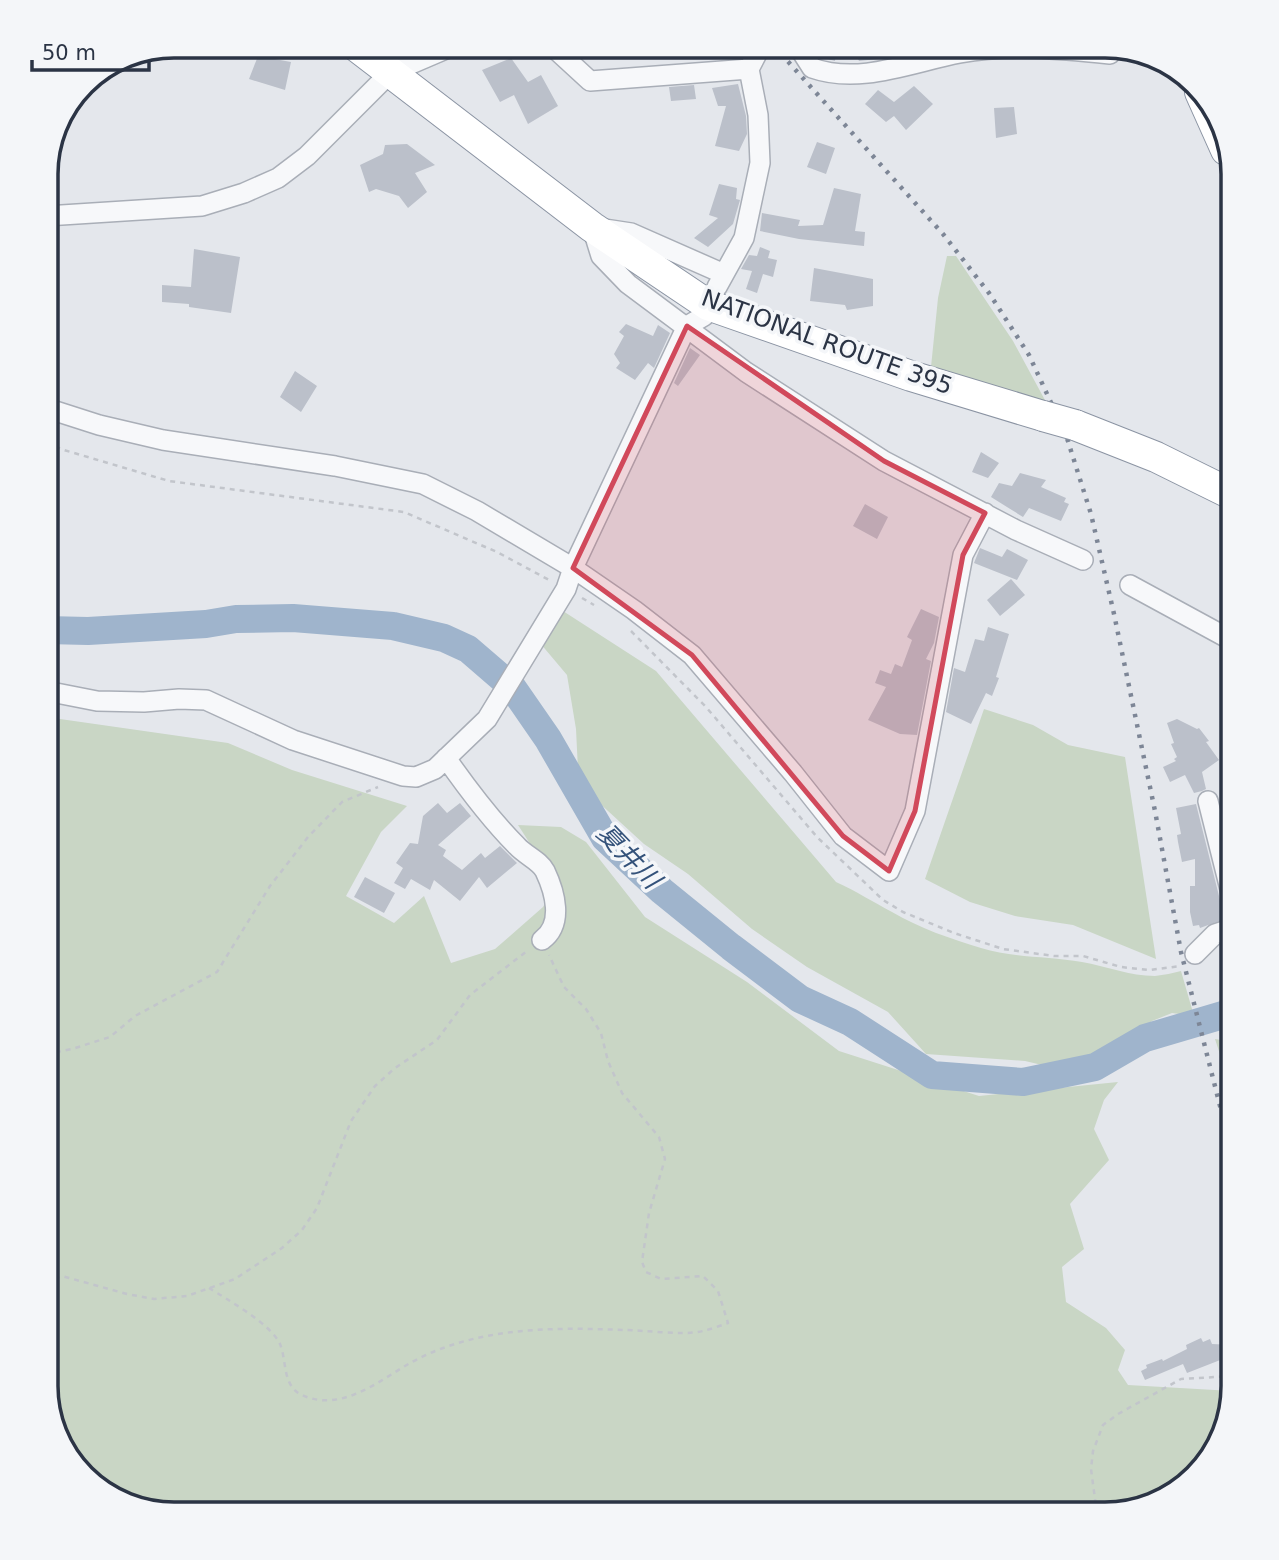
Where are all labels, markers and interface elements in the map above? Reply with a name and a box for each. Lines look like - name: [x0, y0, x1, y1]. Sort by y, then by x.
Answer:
- scale bar: [32, 28, 149, 72]
- text: 50 m: [42, 41, 96, 65]
- street label: NATIONAL ROUTE 395: [698, 284, 956, 400]
- water label: 夏井川: [591, 818, 669, 897]

